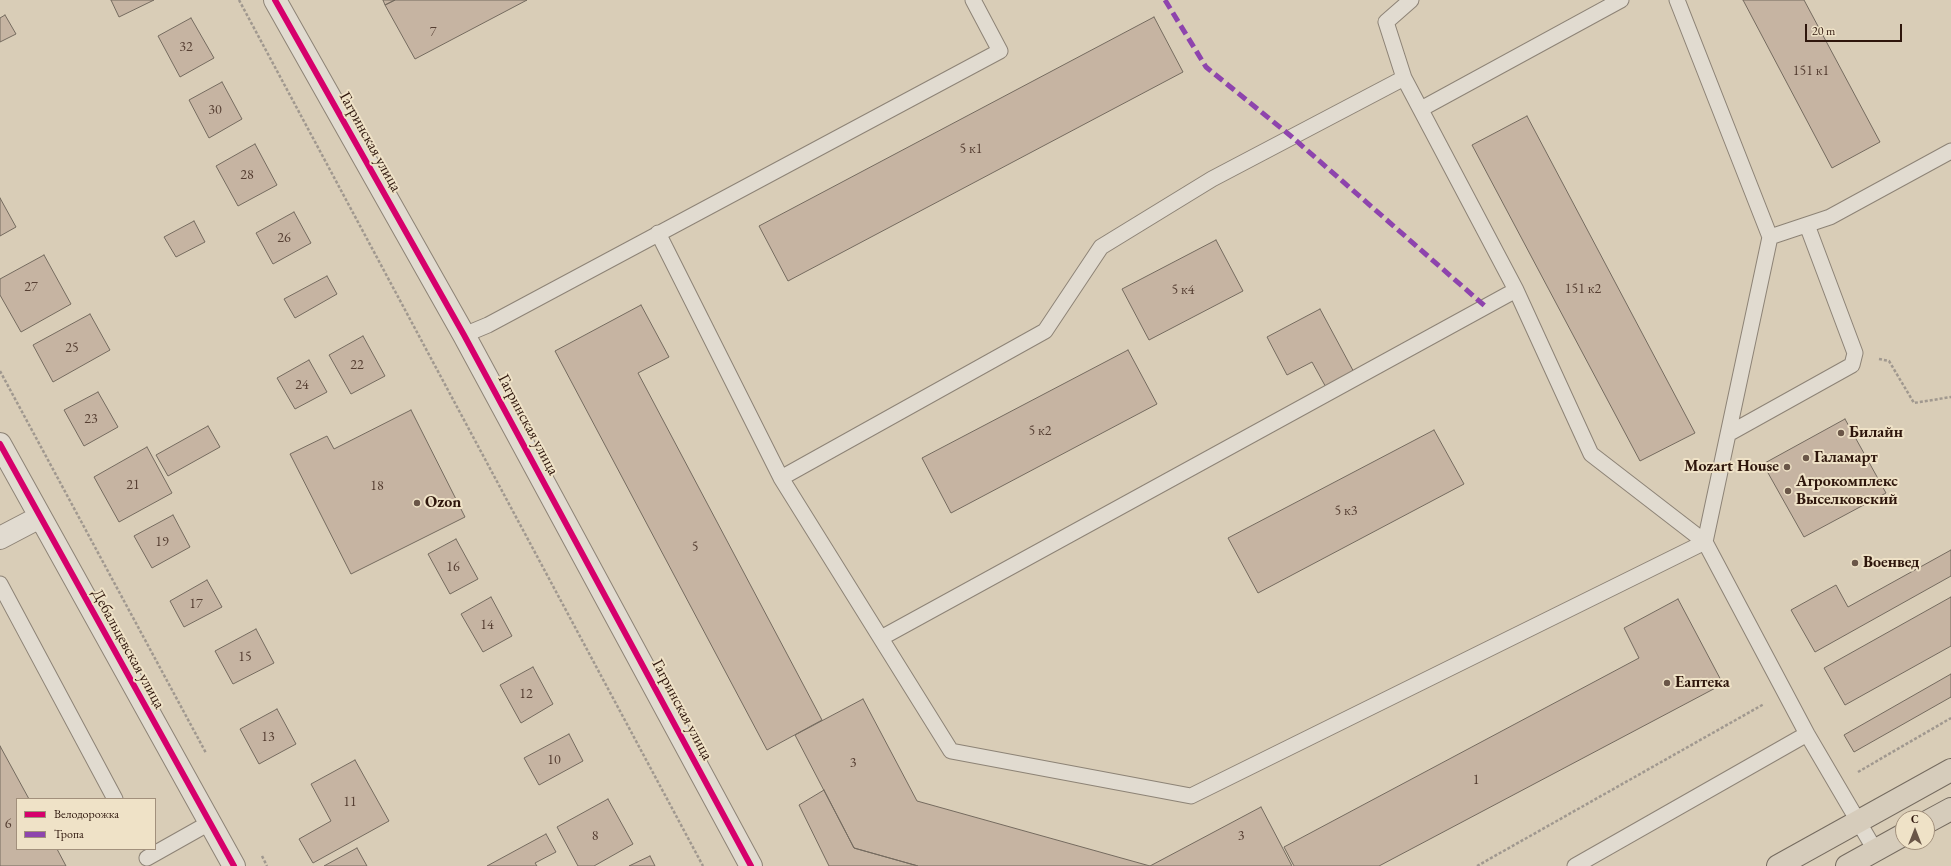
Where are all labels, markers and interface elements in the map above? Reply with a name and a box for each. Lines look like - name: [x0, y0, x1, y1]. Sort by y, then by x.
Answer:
- scale bar: [1807, 16, 1904, 42]
- text: 20 m: [1812, 23, 1835, 39]
- house number: 7: [430, 24, 436, 40]
- house number: 32: [179, 39, 193, 55]
- house number: 151 к1: [1793, 63, 1829, 79]
- street label: Гагринская улица: [335, 89, 405, 195]
- house number: 30: [208, 102, 222, 118]
- house number: 5 к1: [960, 141, 982, 157]
- house number: 28: [240, 167, 254, 183]
- house number: 26: [277, 230, 291, 246]
- house number: 27: [24, 279, 38, 295]
- house number: 151 к2: [1565, 281, 1601, 297]
- house number: 5 к4: [1172, 282, 1194, 298]
- house number: 25: [65, 340, 79, 356]
- house number: 22: [350, 357, 364, 373]
- street label: Гагринская улица: [493, 371, 563, 479]
- house number: 24: [295, 377, 309, 393]
- house number: 23: [84, 411, 98, 427]
- house number: 5 к2: [1029, 423, 1051, 439]
- place label: Билайн: [1849, 423, 1903, 443]
- marker: Билайн: [1836, 428, 1846, 438]
- place label: Галамарт: [1814, 448, 1878, 468]
- marker: Галамарт: [1801, 453, 1811, 463]
- place label: Mozart House: [1684, 457, 1779, 477]
- marker: Mozart House: [1782, 462, 1792, 472]
- place label: Агрокомплекс Выселковский: [1796, 472, 1898, 510]
- house number: 21: [126, 477, 140, 493]
- house number: 18: [370, 478, 384, 494]
- marker: Агрокомплекс Выселковский: [1783, 486, 1793, 496]
- place label: Ozon: [425, 493, 461, 513]
- marker: Ozon: [412, 498, 422, 508]
- house number: 5 к3: [1335, 503, 1357, 519]
- house number: 19: [155, 534, 169, 550]
- house number: 5: [692, 539, 698, 555]
- place label: Военвед: [1863, 553, 1919, 573]
- marker: Военвед: [1850, 558, 1860, 568]
- house number: 16: [446, 559, 460, 575]
- street label: Дебальцевская улица: [87, 586, 169, 712]
- house number: 17: [189, 596, 203, 612]
- house number: 14: [480, 617, 494, 633]
- house number: 15: [238, 649, 252, 665]
- street label: Гагринская улица: [647, 656, 717, 764]
- place label: Еаптека: [1675, 673, 1730, 693]
- marker: Еаптека: [1662, 678, 1672, 688]
- house number: 12: [519, 686, 533, 702]
- house number: 13: [261, 729, 275, 745]
- house number: 10: [547, 752, 561, 768]
- house number: 3: [850, 755, 856, 771]
- house number: 1: [1473, 772, 1479, 788]
- house number: 11: [343, 794, 357, 810]
- legend: [16, 798, 156, 850]
- text: Велодорожка: [54, 806, 119, 822]
- north arrow: [1895, 810, 1935, 850]
- text: С: [1911, 812, 1919, 826]
- house number: 6: [5, 816, 11, 832]
- text: Тропа: [54, 826, 84, 842]
- house number: 8: [592, 828, 598, 844]
- house number: 3: [1238, 828, 1244, 844]

